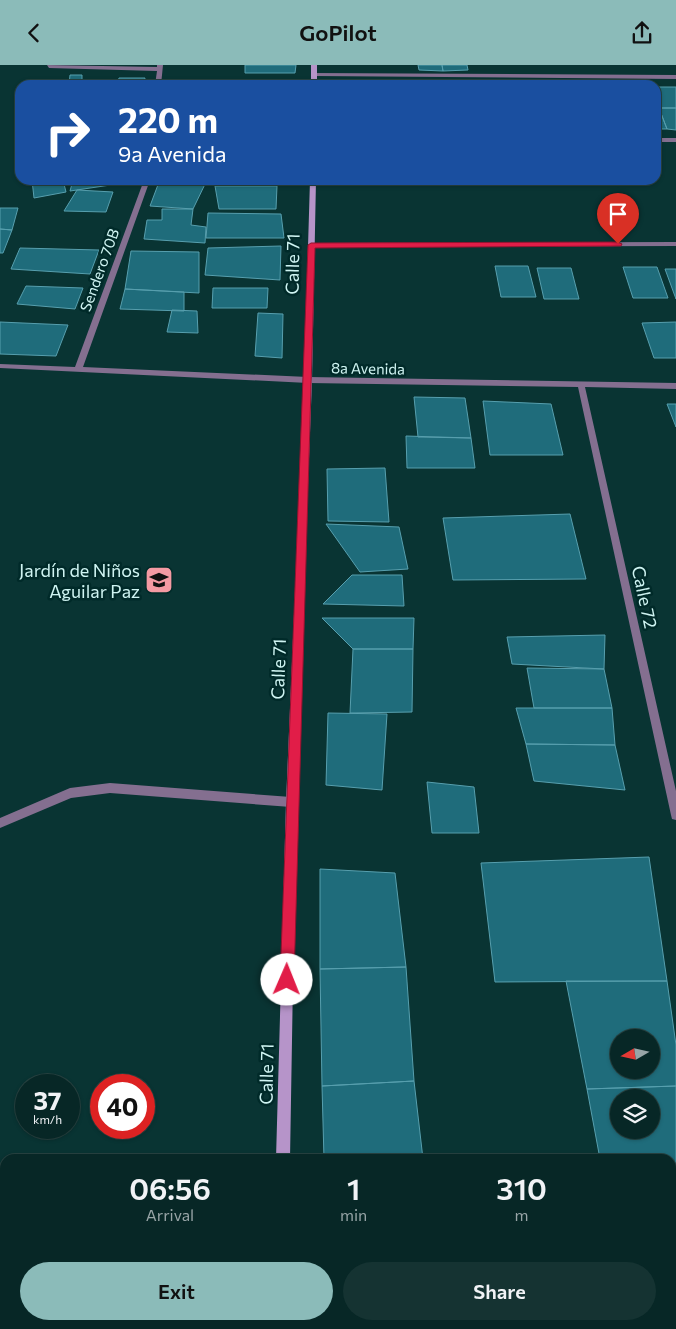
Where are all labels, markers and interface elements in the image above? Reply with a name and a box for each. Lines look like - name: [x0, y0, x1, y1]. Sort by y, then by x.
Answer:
- icon: back: [20, 19, 48, 47]
- text: GoPilot: [299, 19, 377, 46]
- icon: share: [628, 19, 656, 47]
- text: 220 m: [118, 97, 218, 140]
- icon: right: [35, 100, 100, 165]
- text: 9a Avenida: [118, 140, 226, 167]
- pin: [597, 193, 639, 244]
- icon: arrive: [604, 200, 632, 228]
- street label: Sendero 70B: [76, 226, 122, 314]
- street label: Calle 71: [280, 233, 304, 295]
- street label: 8a Avenida: [331, 358, 405, 378]
- place label: Jardín de Niños Aguilar Paz: [19, 559, 140, 602]
- street label: Calle 72: [628, 564, 662, 630]
- school or university icon: Jardín de Niños Aguilar Paz: [144, 565, 174, 595]
- street label: Calle 71: [266, 638, 290, 700]
- position arrow: [260, 953, 312, 1005]
- north arrow: [610, 1029, 660, 1079]
- map controls: [610, 1029, 660, 1139]
- street label: Calle 71: [254, 1043, 278, 1105]
- speed limit sign: 40: [90, 1074, 155, 1139]
- text: 37: [33, 1085, 62, 1115]
- button: layers: [610, 1089, 660, 1139]
- text: km/h: [33, 1112, 62, 1126]
- text: 06:56: [129, 1169, 211, 1206]
- text: 1: [347, 1169, 360, 1206]
- text: 310: [496, 1169, 547, 1206]
- text: Arrival: [146, 1205, 194, 1224]
- text: min: [340, 1205, 367, 1224]
- text: m: [515, 1205, 529, 1224]
- button: Exit: [20, 1262, 333, 1320]
- button: Share: [343, 1262, 656, 1320]

